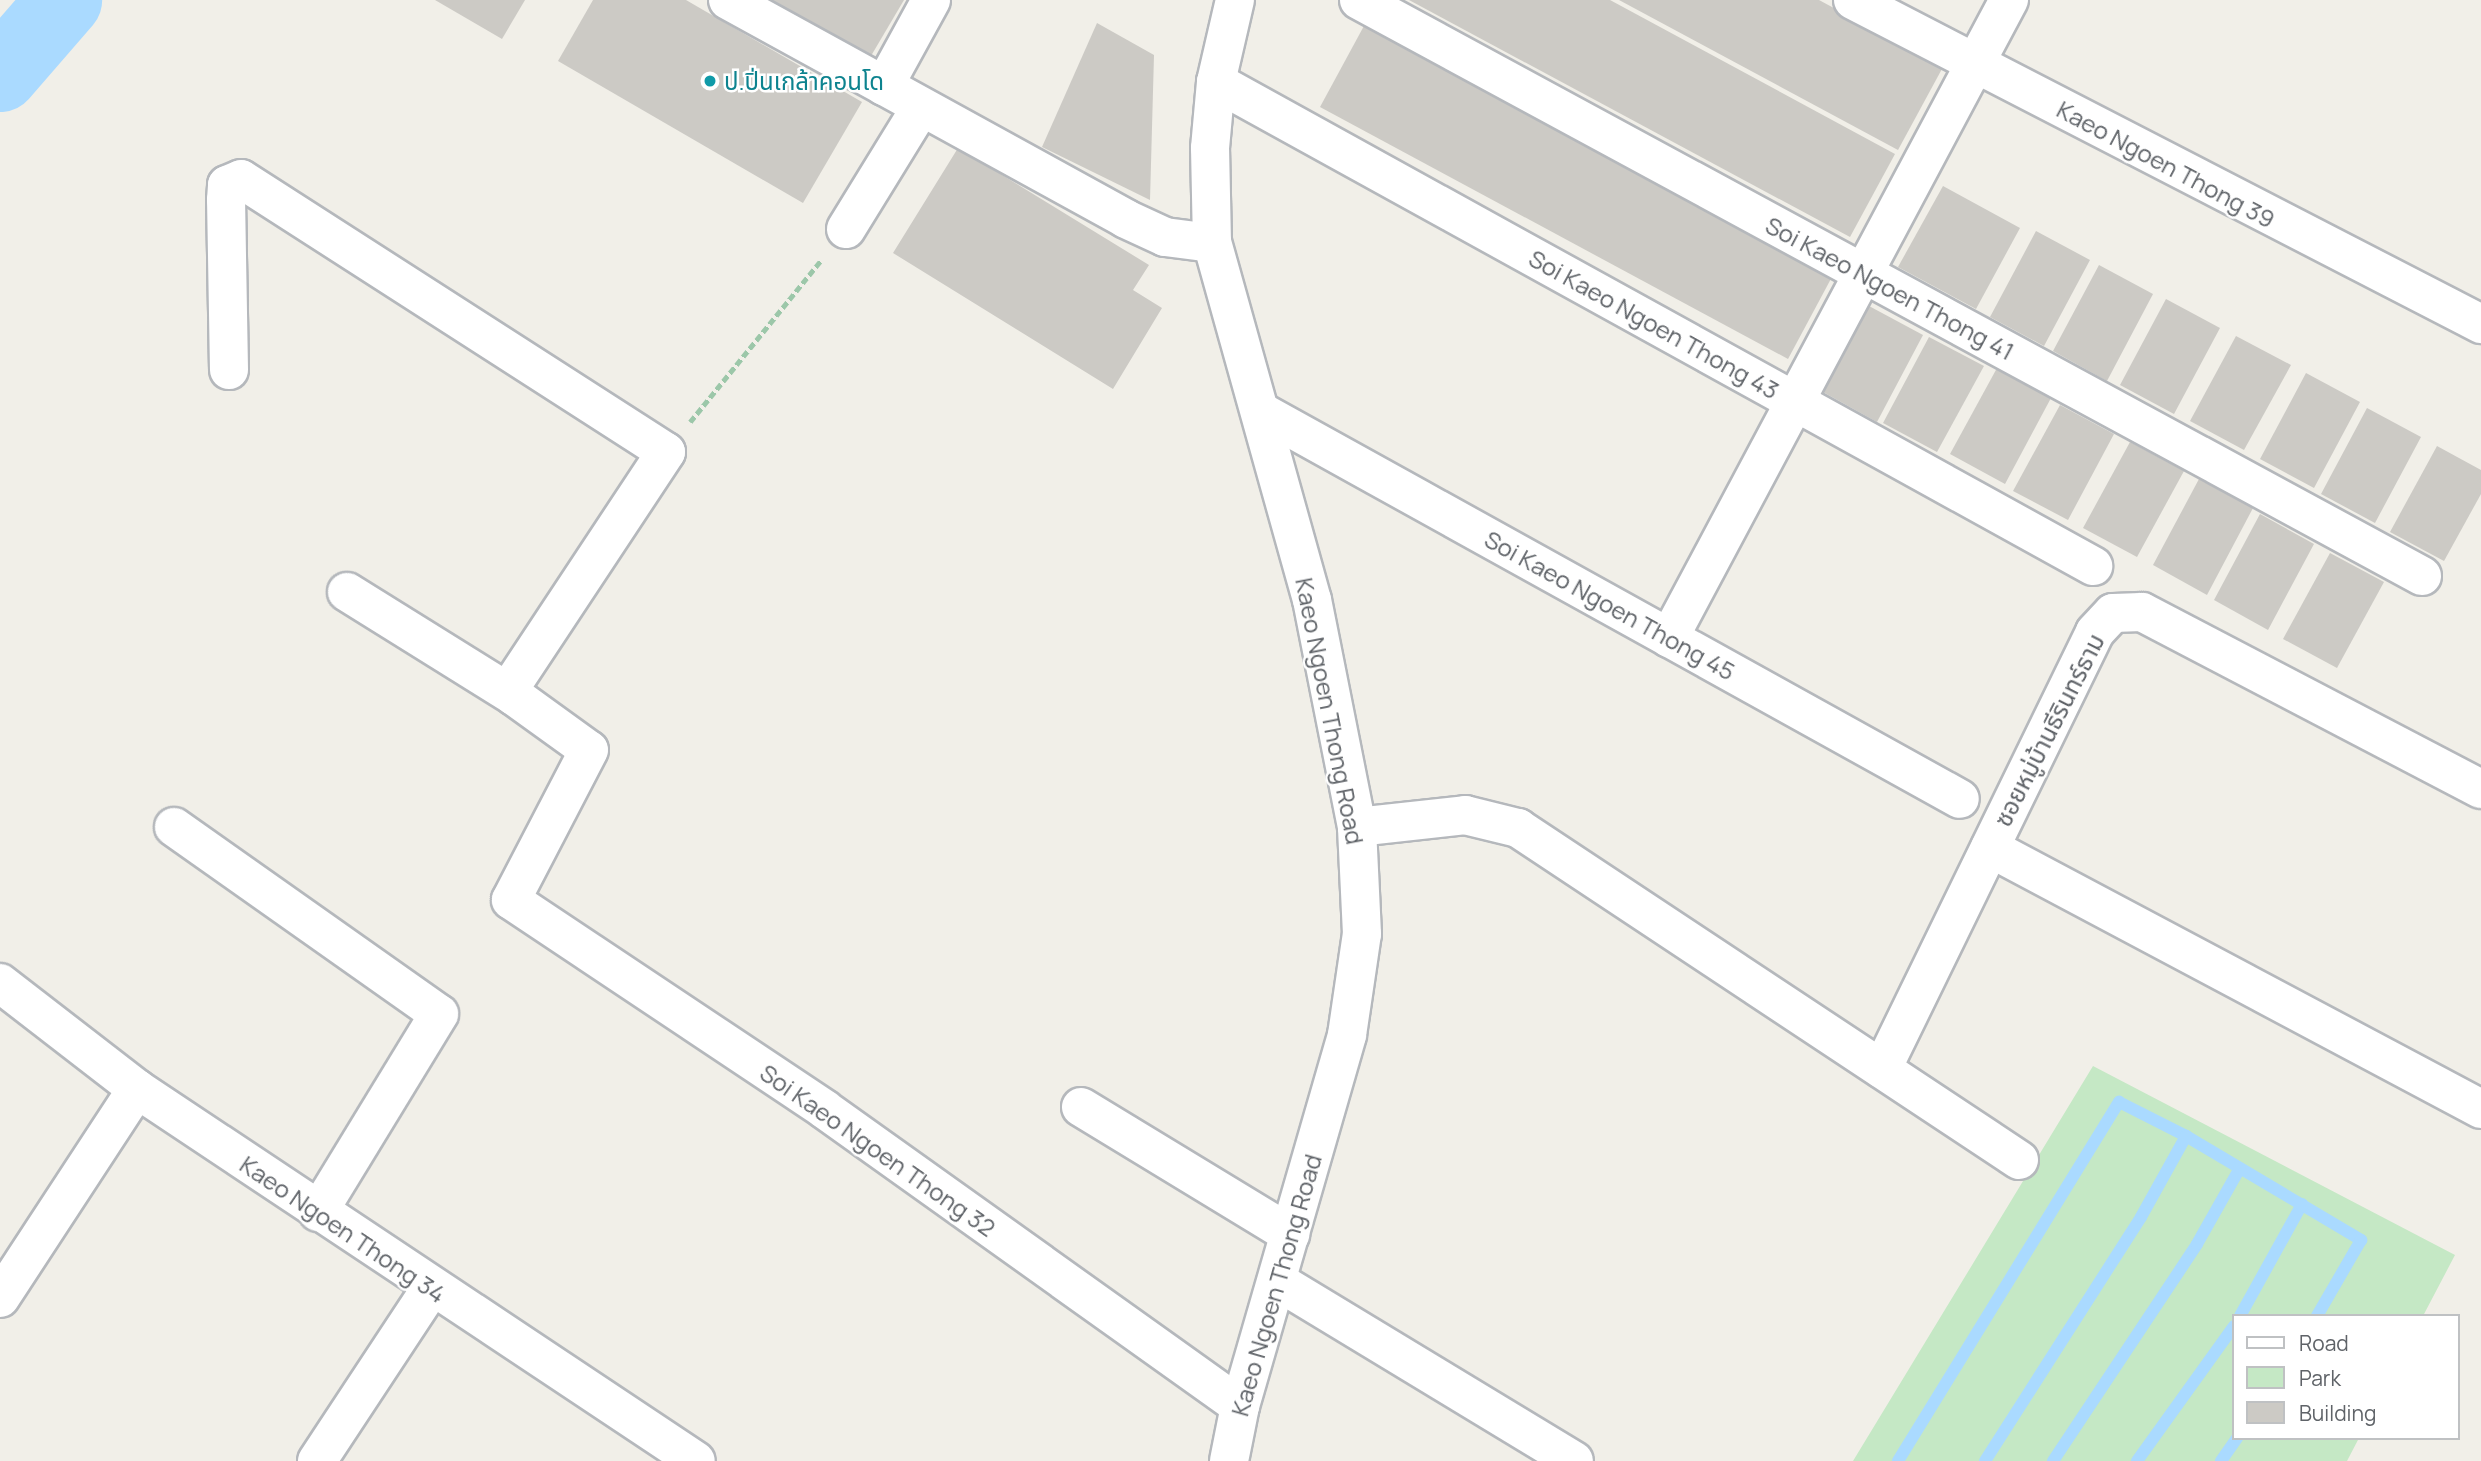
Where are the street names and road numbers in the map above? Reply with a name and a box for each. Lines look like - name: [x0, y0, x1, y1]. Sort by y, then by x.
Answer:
- street label: Kaeo Ngoen Thong 39: [2052, 94, 2280, 234]
- street label: Soi Kaeo Ngoen Thong 41: [1761, 210, 2019, 366]
- street label: Soi Kaeo Ngoen Thong 43: [1524, 243, 1784, 405]
- street label: Soi Kaeo Ngoen Thong 45: [1480, 524, 1740, 686]
- street label: Kaeo Ngoen Thong Road: [1290, 575, 1370, 847]
- street label: ซอยหมู่บ้านธีรินทร์ธาม: [1988, 629, 2110, 831]
- street label: Soi Kaeo Ngoen Thong 32: [755, 1058, 1001, 1242]
- street label: Kaeo Ngoen Thong 34: [235, 1150, 451, 1308]
- street label: Kaeo Ngoen Thong Road: [1225, 1151, 1327, 1419]

